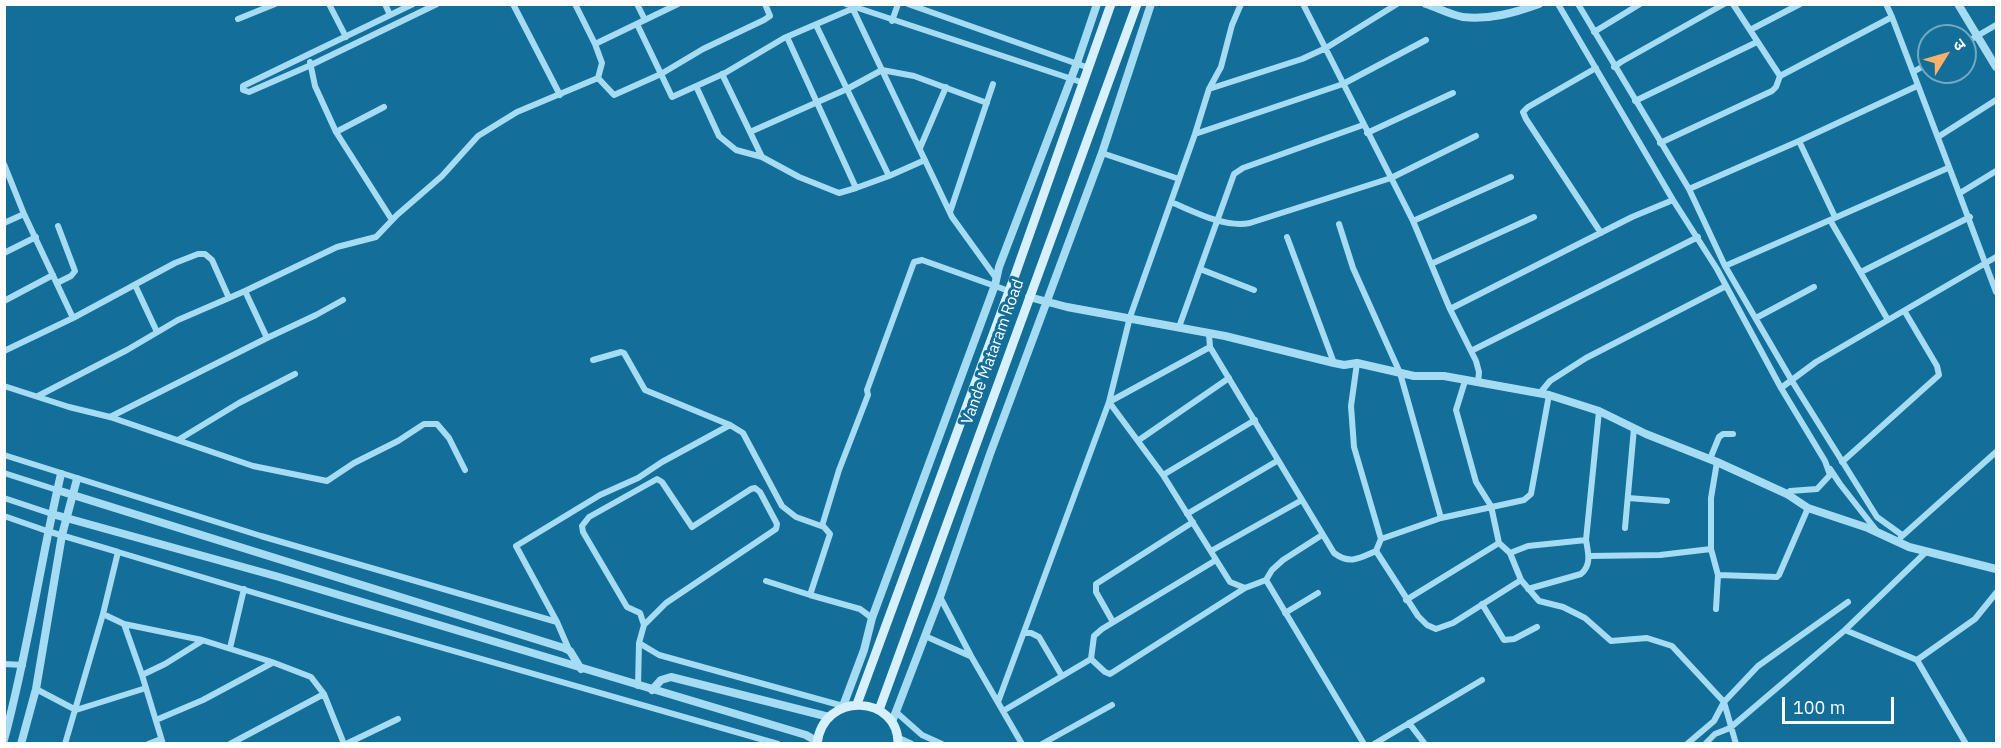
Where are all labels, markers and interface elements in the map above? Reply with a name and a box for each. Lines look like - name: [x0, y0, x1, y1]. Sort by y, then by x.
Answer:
- north arrow: [1917, 24, 1977, 84]
- text: उ: [1949, 35, 1971, 54]
- street label: Vande Mataram Road: [958, 277, 1028, 427]
- scale bar: [1785, 685, 1898, 723]
- text: 100 m: [1793, 696, 1845, 719]

